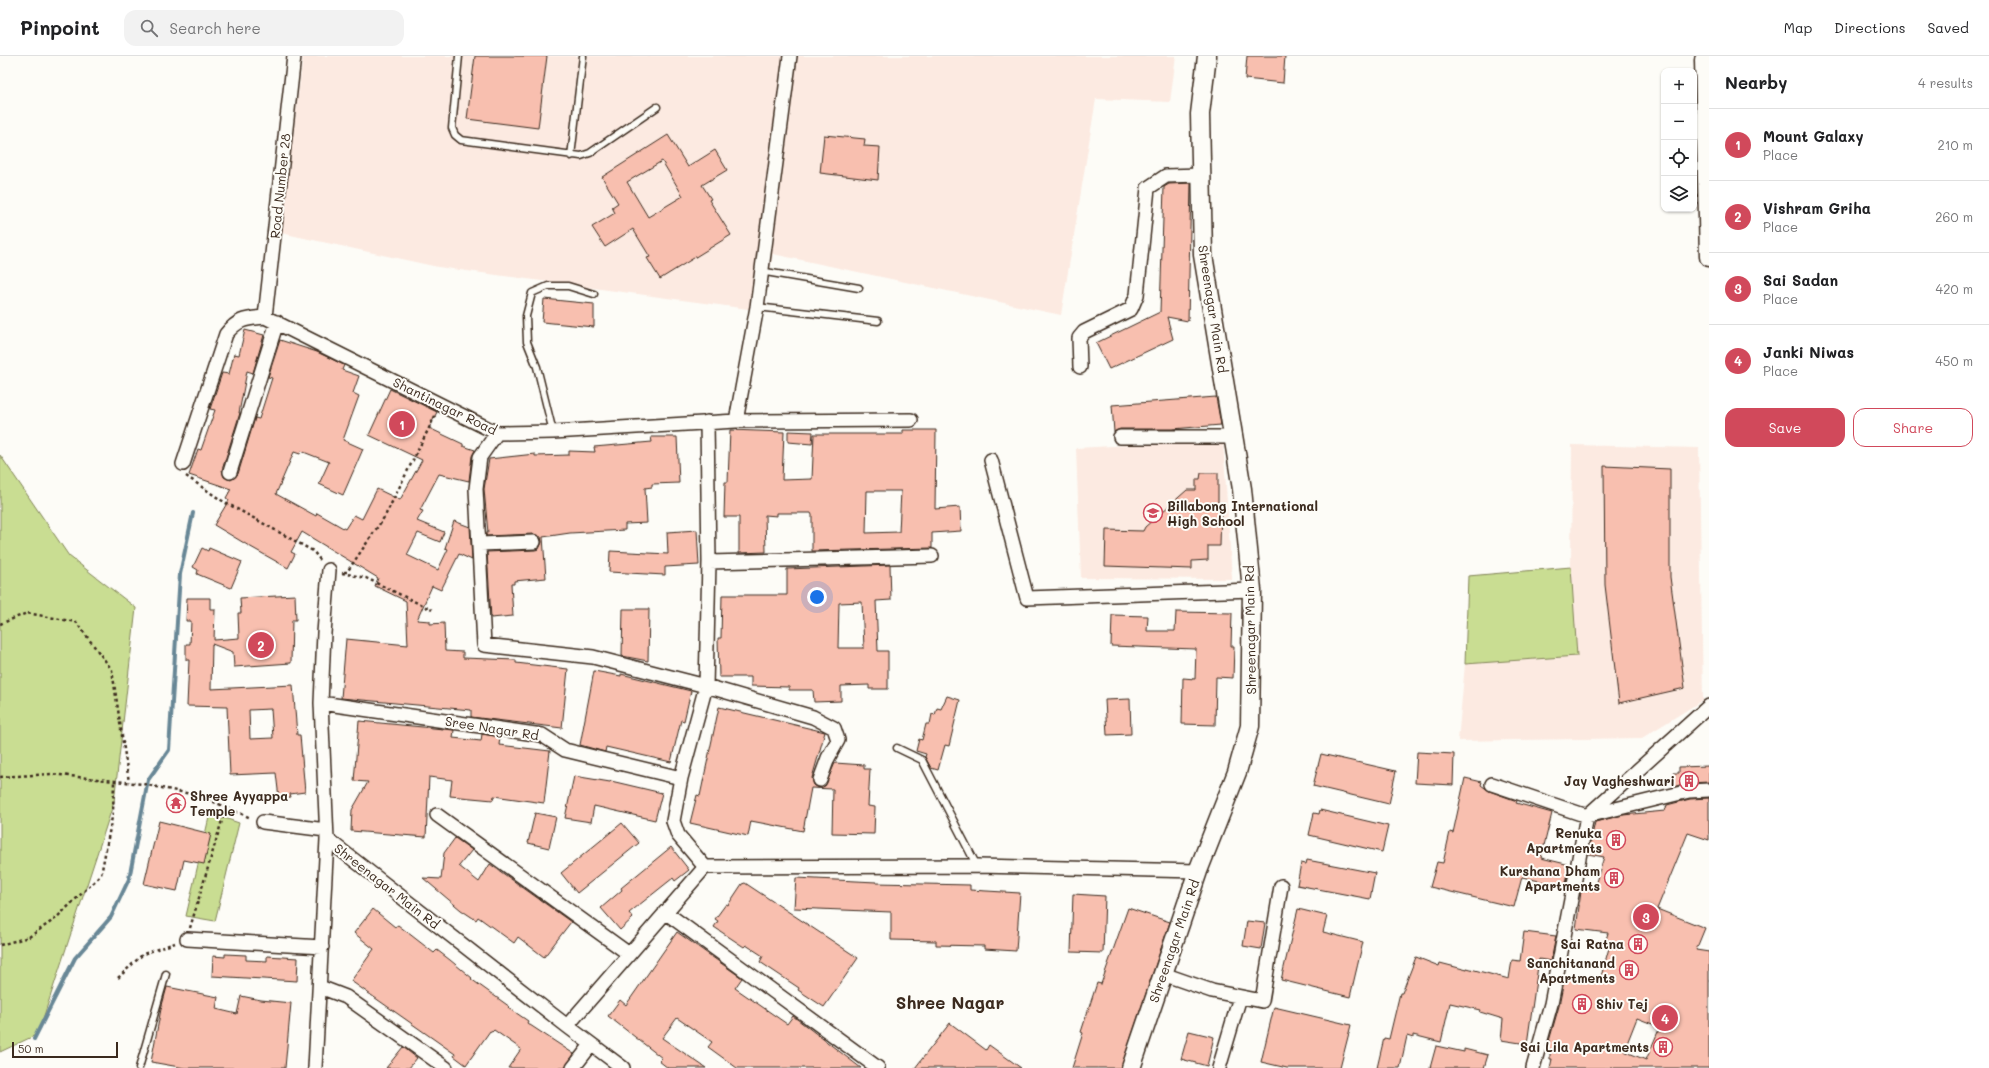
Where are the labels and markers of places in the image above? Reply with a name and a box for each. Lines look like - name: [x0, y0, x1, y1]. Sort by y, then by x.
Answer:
- pin: 1: [389, 409, 415, 439]
- place label: Billabong International High School: [1167, 497, 1318, 529]
- school or university icon: Billabong International High School: [1142, 502, 1164, 524]
- pin: 2: [248, 630, 274, 660]
- building icon: Jay Vagheshwari: [1678, 770, 1700, 792]
- place label: Jay Vagheshwari: [1564, 772, 1675, 790]
- place label: Shree Ayyappa Temple: [190, 787, 288, 819]
- temple icon: Shree Ayyappa Temple: [165, 792, 187, 814]
- place label: Renuka Apartments: [1526, 824, 1602, 856]
- building icon: Renuka Apartments: [1605, 829, 1627, 851]
- place label: Kurshana Dham Apartments: [1500, 862, 1600, 894]
- building icon: Kurshana Dham Apartments: [1603, 867, 1625, 889]
- pin: 3: [1633, 902, 1659, 932]
- building icon: Sai Ratna: [1627, 933, 1649, 955]
- place label: Sai Ratna: [1561, 935, 1624, 952]
- place label: Sanchitanand Apartments: [1527, 954, 1615, 986]
- building icon: Sanchitanand Apartments: [1618, 959, 1640, 981]
- building icon: Shiv Tej: [1571, 993, 1593, 1015]
- place label: Shiv Tej: [1596, 995, 1648, 1012]
- pin: 4: [1652, 1003, 1678, 1033]
- building icon: Sai Lila Apartments: [1652, 1036, 1674, 1058]
- place label: Sai Lila Apartments: [1520, 1038, 1649, 1055]

